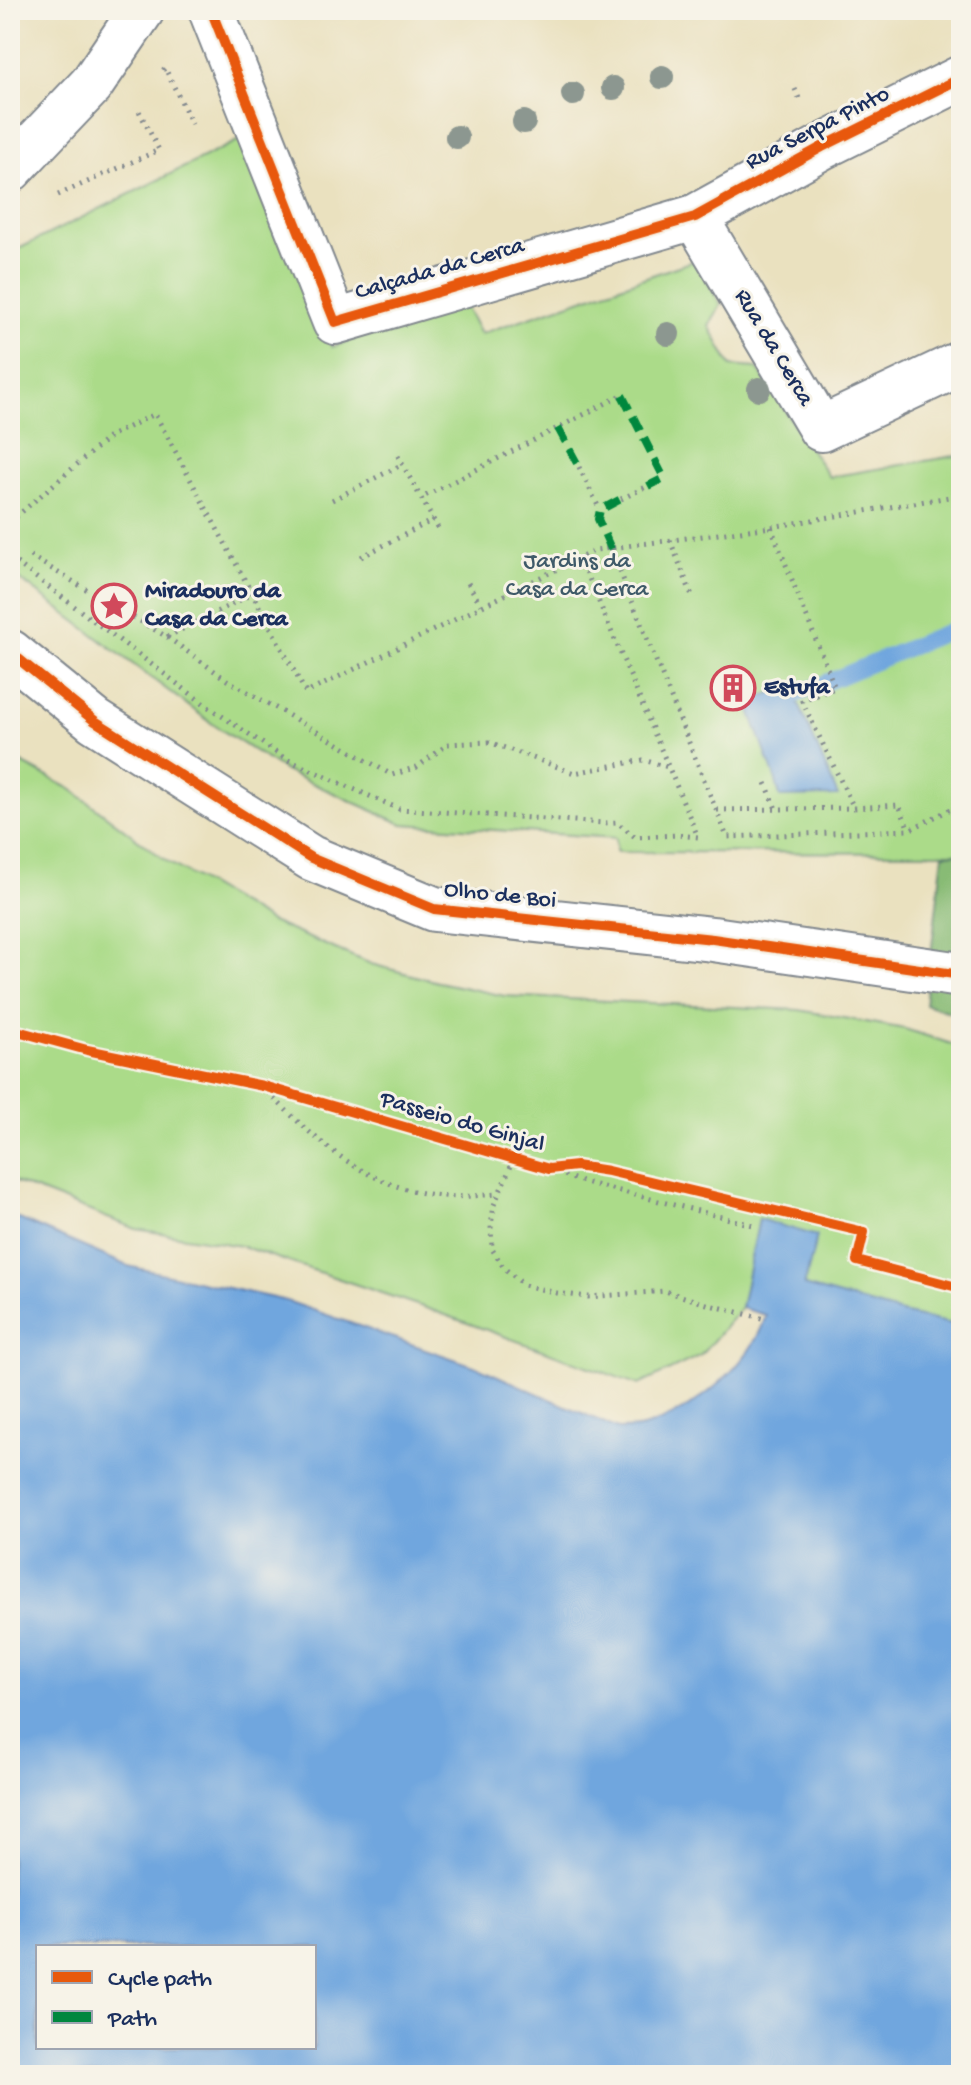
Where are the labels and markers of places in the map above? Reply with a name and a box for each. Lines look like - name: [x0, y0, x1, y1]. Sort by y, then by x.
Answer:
- place label: Miradouro da Casa da Cerca: [145, 578, 289, 635]
- place icon: Miradouro da Casa da Cerca: [90, 582, 138, 630]
- building icon: Estufa: [709, 664, 757, 712]
- place label: Estufa: [764, 674, 831, 703]

